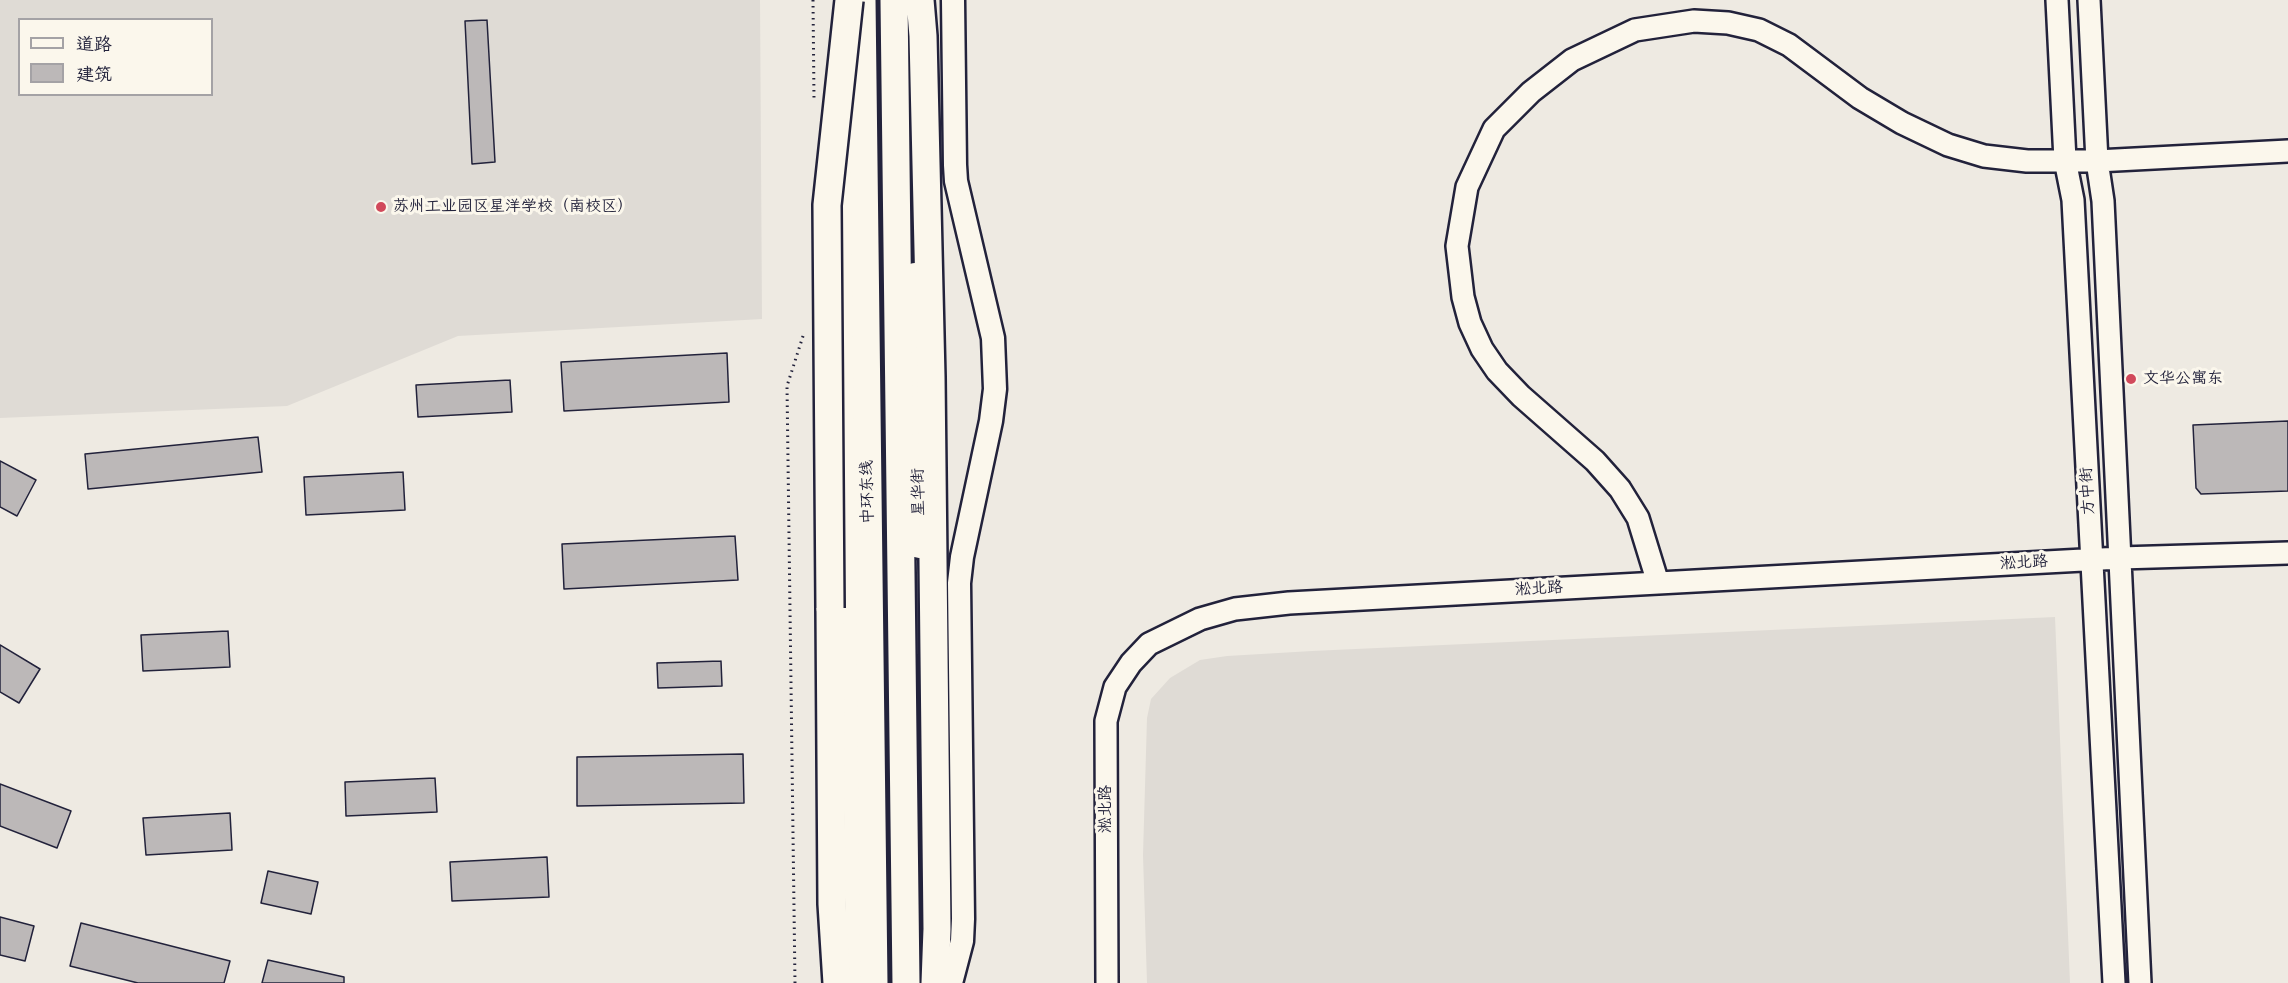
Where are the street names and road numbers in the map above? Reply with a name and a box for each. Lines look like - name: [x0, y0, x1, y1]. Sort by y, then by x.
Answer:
- street label: 中环东线: [858, 460, 878, 524]
- street label: 方中街: [2077, 467, 2099, 515]
- street label: 星华街: [909, 468, 929, 516]
- street label: 淞北路: [2000, 552, 2048, 574]
- street label: 淞北路: [1515, 578, 1563, 600]
- street label: 淞北路: [1096, 785, 1116, 833]

